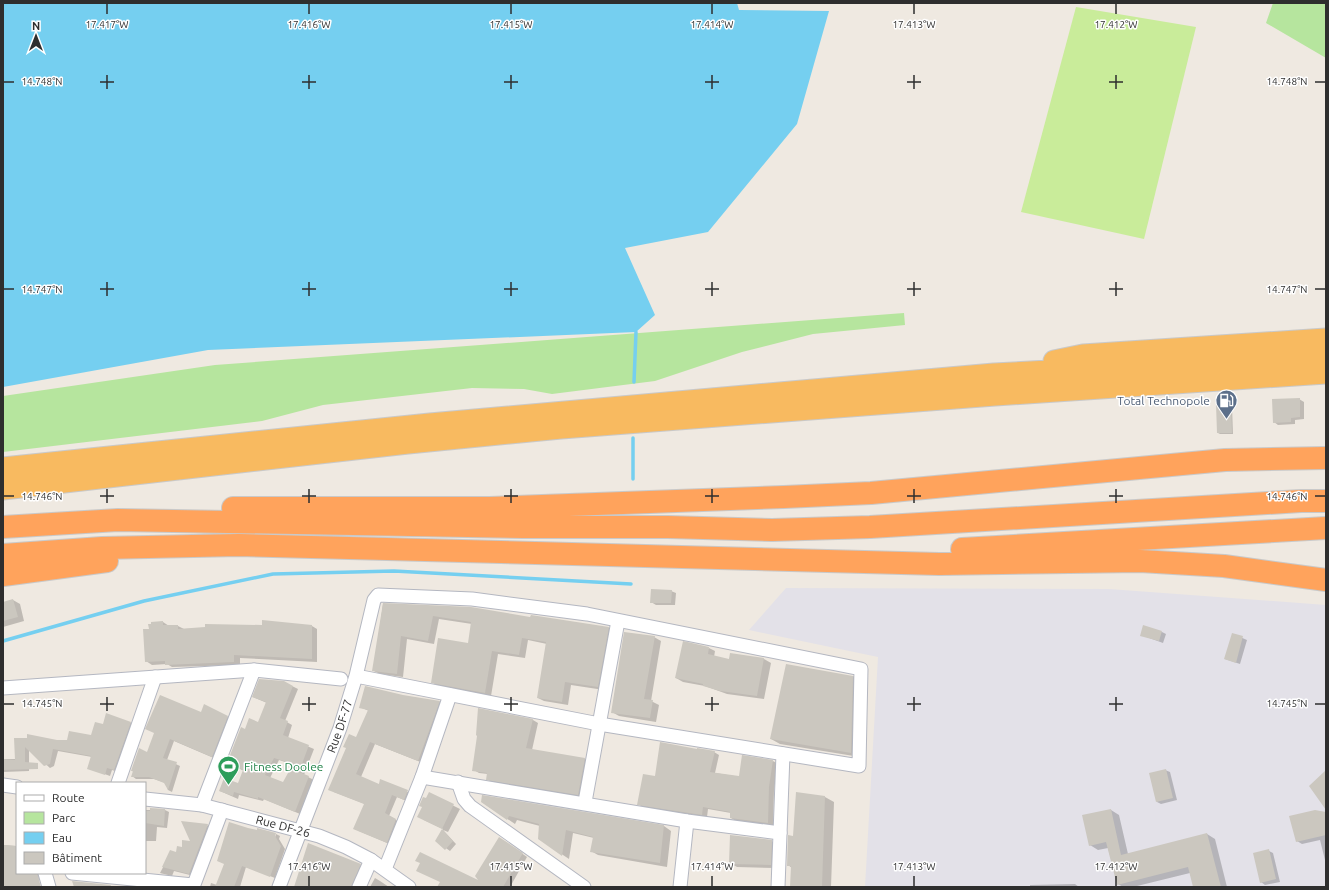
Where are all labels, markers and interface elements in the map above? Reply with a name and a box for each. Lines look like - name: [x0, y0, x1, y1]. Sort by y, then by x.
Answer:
- north arrow: [16, 16, 56, 56]
- text: 17.417°W: [85, 19, 129, 30]
- text: 17.416°W: [287, 19, 331, 30]
- text: 17.415°W: [489, 19, 533, 30]
- text: 17.414°W: [690, 19, 734, 30]
- text: 17.413°W: [892, 19, 936, 30]
- text: 17.412°W: [1094, 19, 1138, 30]
- text: N: [32, 20, 40, 32]
- text: 14.748°N: [21, 76, 63, 87]
- text: 14.748°N: [1266, 76, 1308, 87]
- text: 14.747°N: [21, 284, 63, 295]
- text: 14.747°N: [1266, 284, 1308, 295]
- fuel station icon: Total Technopole: [1213, 388, 1239, 421]
- place label: Total Technopole: [1117, 394, 1210, 407]
- text: 14.746°N: [21, 491, 63, 502]
- text: 14.746°N: [1266, 491, 1308, 502]
- text: 14.745°N: [21, 698, 63, 709]
- street label: Rue DF-77: [324, 698, 354, 755]
- text: 14.745°N: [1266, 698, 1308, 709]
- sports icon: Fitness Doolee: [216, 754, 242, 787]
- place label: Fitness Doolee: [244, 760, 324, 773]
- legend: [16, 782, 146, 874]
- text: Route: [52, 791, 85, 804]
- text: Parc: [52, 811, 76, 824]
- street label: Rue DF-26: [254, 813, 312, 839]
- text: Eau: [52, 831, 72, 844]
- text: Bâtiment: [52, 851, 102, 864]
- text: 17.416°W: [287, 861, 331, 872]
- text: 17.415°W: [489, 861, 533, 872]
- text: 17.414°W: [690, 861, 734, 872]
- text: 17.413°W: [892, 861, 936, 872]
- text: 17.412°W: [1094, 861, 1138, 872]

